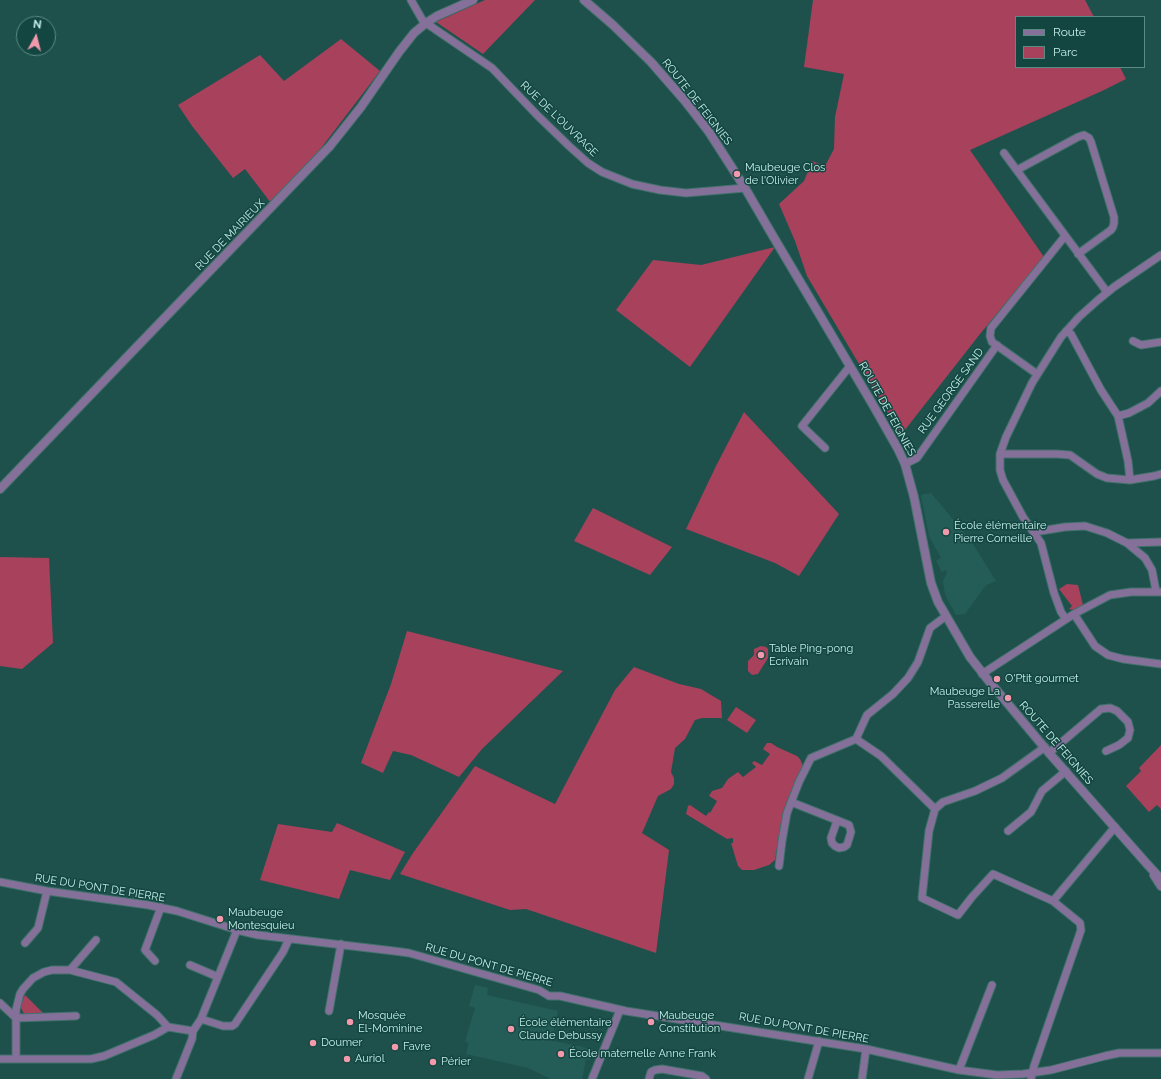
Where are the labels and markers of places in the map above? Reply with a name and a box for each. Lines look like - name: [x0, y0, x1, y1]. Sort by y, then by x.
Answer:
- place label: Maubeuge Clos de l'Olivier: [745, 161, 825, 187]
- marker: Maubeuge Clos de l'Olivier: [732, 169, 742, 179]
- place label: École élémentaire Pierre Corneille: [954, 519, 1046, 545]
- marker: École élémentaire Pierre Corneille: [941, 527, 951, 537]
- place label: Table Ping-pong Ecrivain: [769, 642, 853, 668]
- marker: Table Ping-pong Ecrivain: [756, 650, 766, 660]
- place label: O'Ptit gourmet: [1005, 672, 1079, 686]
- marker: O'Ptit gourmet: [992, 674, 1002, 684]
- place label: Maubeuge La Passerelle: [930, 685, 1000, 711]
- marker: Maubeuge La Passerelle: [1003, 693, 1013, 703]
- place label: Maubeuge Montesquieu: [228, 906, 295, 932]
- marker: Maubeuge Montesquieu: [215, 914, 225, 924]
- place label: Mosquée El-Mominine: [358, 1009, 422, 1035]
- place label: Maubeuge Constitution: [659, 1009, 720, 1035]
- place label: École élémentaire Claude Debussy: [519, 1016, 611, 1042]
- marker: Mosquée El-Mominine: [345, 1017, 355, 1027]
- marker: Maubeuge Constitution: [646, 1017, 656, 1027]
- marker: École élémentaire Claude Debussy: [506, 1024, 516, 1034]
- place label: Doumer: [321, 1036, 362, 1050]
- marker: Doumer: [308, 1038, 318, 1048]
- place label: Favre: [403, 1040, 431, 1054]
- marker: Favre: [390, 1042, 400, 1052]
- place label: École maternelle Anne Frank: [569, 1047, 716, 1061]
- marker: École maternelle Anne Frank: [556, 1049, 566, 1059]
- place label: Auriol: [355, 1052, 385, 1066]
- marker: Auriol: [342, 1054, 352, 1064]
- place label: Périer: [441, 1055, 471, 1069]
- marker: Périer: [428, 1057, 438, 1067]

